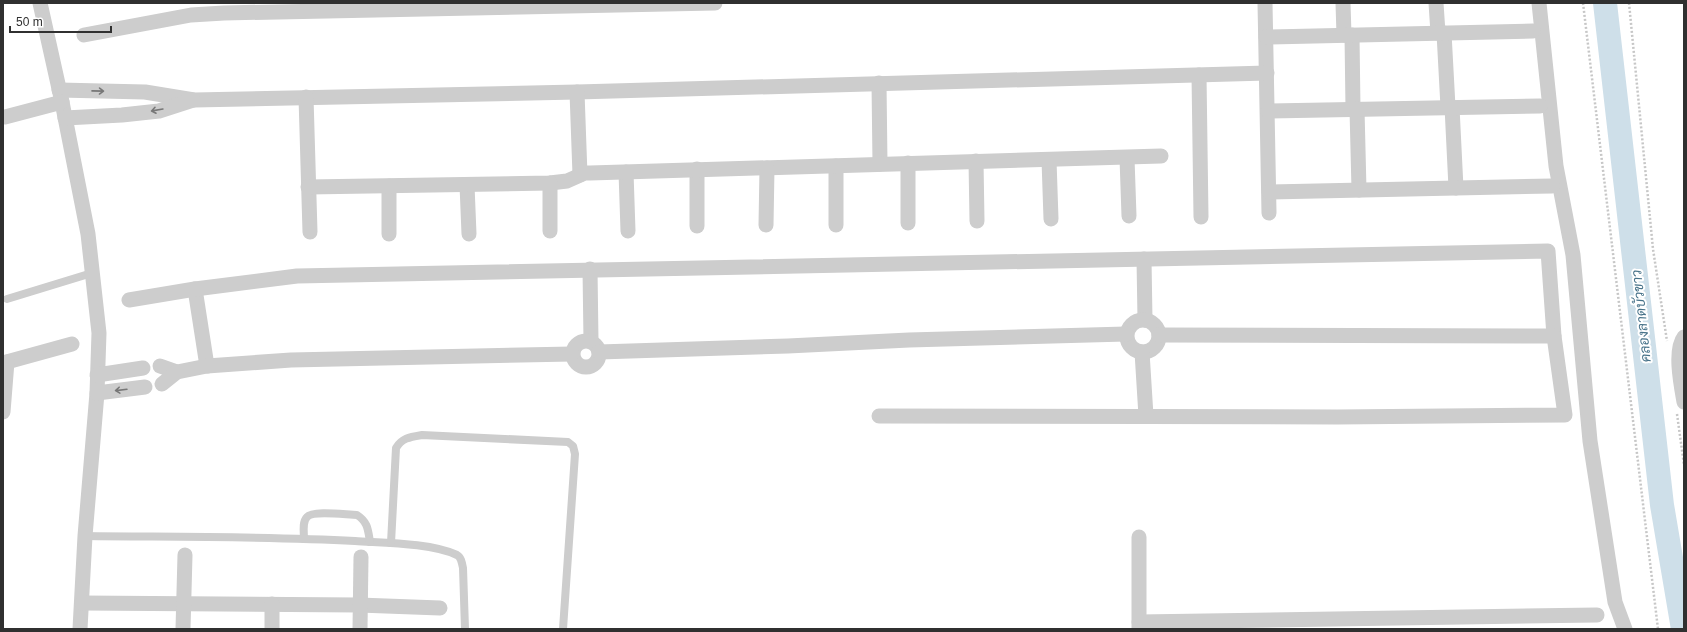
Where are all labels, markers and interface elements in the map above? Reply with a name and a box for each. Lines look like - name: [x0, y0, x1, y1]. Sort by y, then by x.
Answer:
- scale bar: [10, 8, 111, 34]
- text: 50 m: [16, 15, 43, 29]
- one-way arrow: [91, 87, 104, 95]
- one-way arrow: [150, 107, 163, 115]
- water label: คลองลาดบัวขาว: [1628, 269, 1654, 363]
- one-way arrow: [115, 386, 128, 394]

